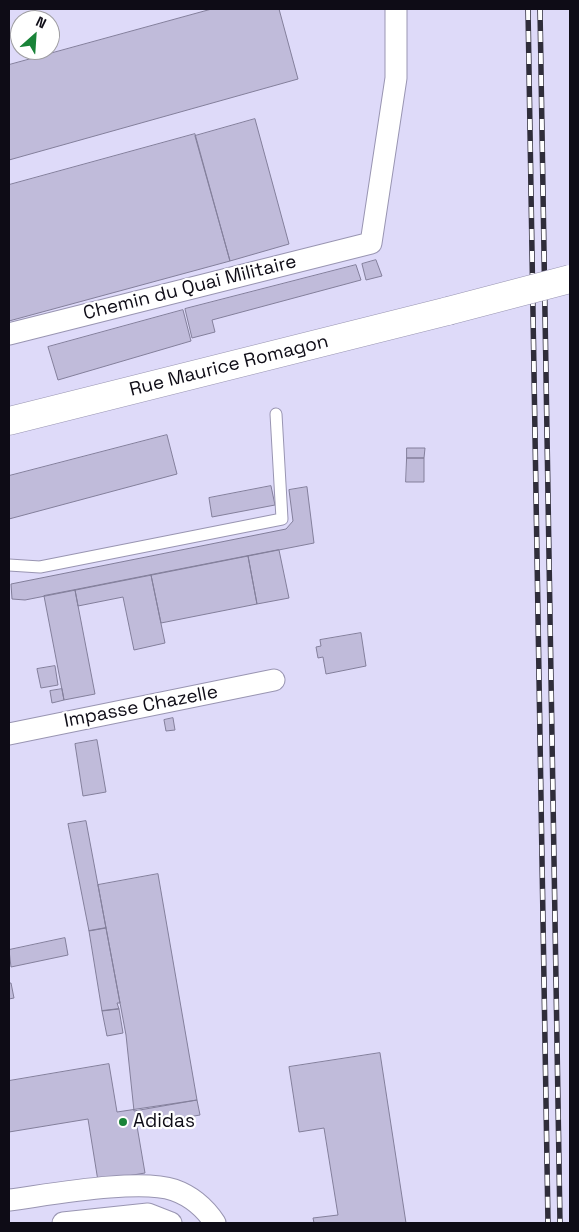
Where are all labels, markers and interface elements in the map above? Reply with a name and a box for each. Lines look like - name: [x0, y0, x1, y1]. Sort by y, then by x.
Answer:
- north arrow: [10, 10, 60, 60]
- text: N: [33, 12, 49, 33]
- street label: Chemin du Quai Militaire: [81, 250, 299, 326]
- street label: Rue Maurice Romagon: [127, 330, 331, 402]
- street label: Impasse Chazelle: [62, 681, 220, 733]
- place label: Adidas: [133, 1111, 195, 1133]
- marker: Adidas: [117, 1116, 129, 1128]

